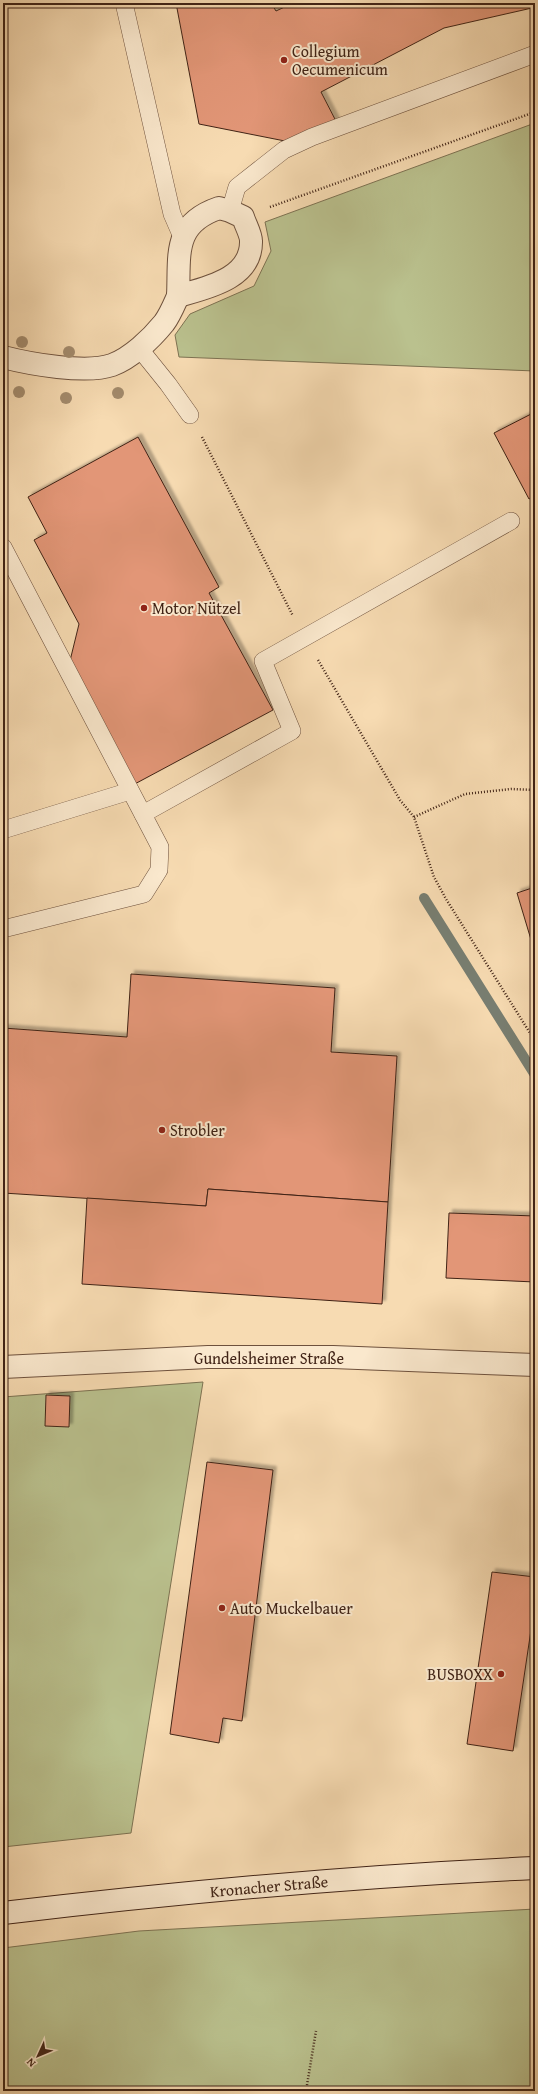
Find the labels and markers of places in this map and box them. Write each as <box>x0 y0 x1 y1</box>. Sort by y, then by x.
place label: Collegium Oecumenicum <box>292 39 388 81</box>
marker: Collegium Oecumenicum <box>279 55 289 65</box>
place label: Motor Nützel <box>152 596 241 620</box>
marker: Motor Nützel <box>139 603 149 613</box>
place label: Strobler <box>170 1118 225 1142</box>
marker: Strobler <box>157 1125 167 1135</box>
place label: Auto Muckelbauer <box>230 1596 353 1620</box>
marker: Auto Muckelbauer <box>217 1603 227 1613</box>
place label: BUSBOXX <box>427 1662 493 1686</box>
marker: BUSBOXX <box>496 1669 506 1679</box>

